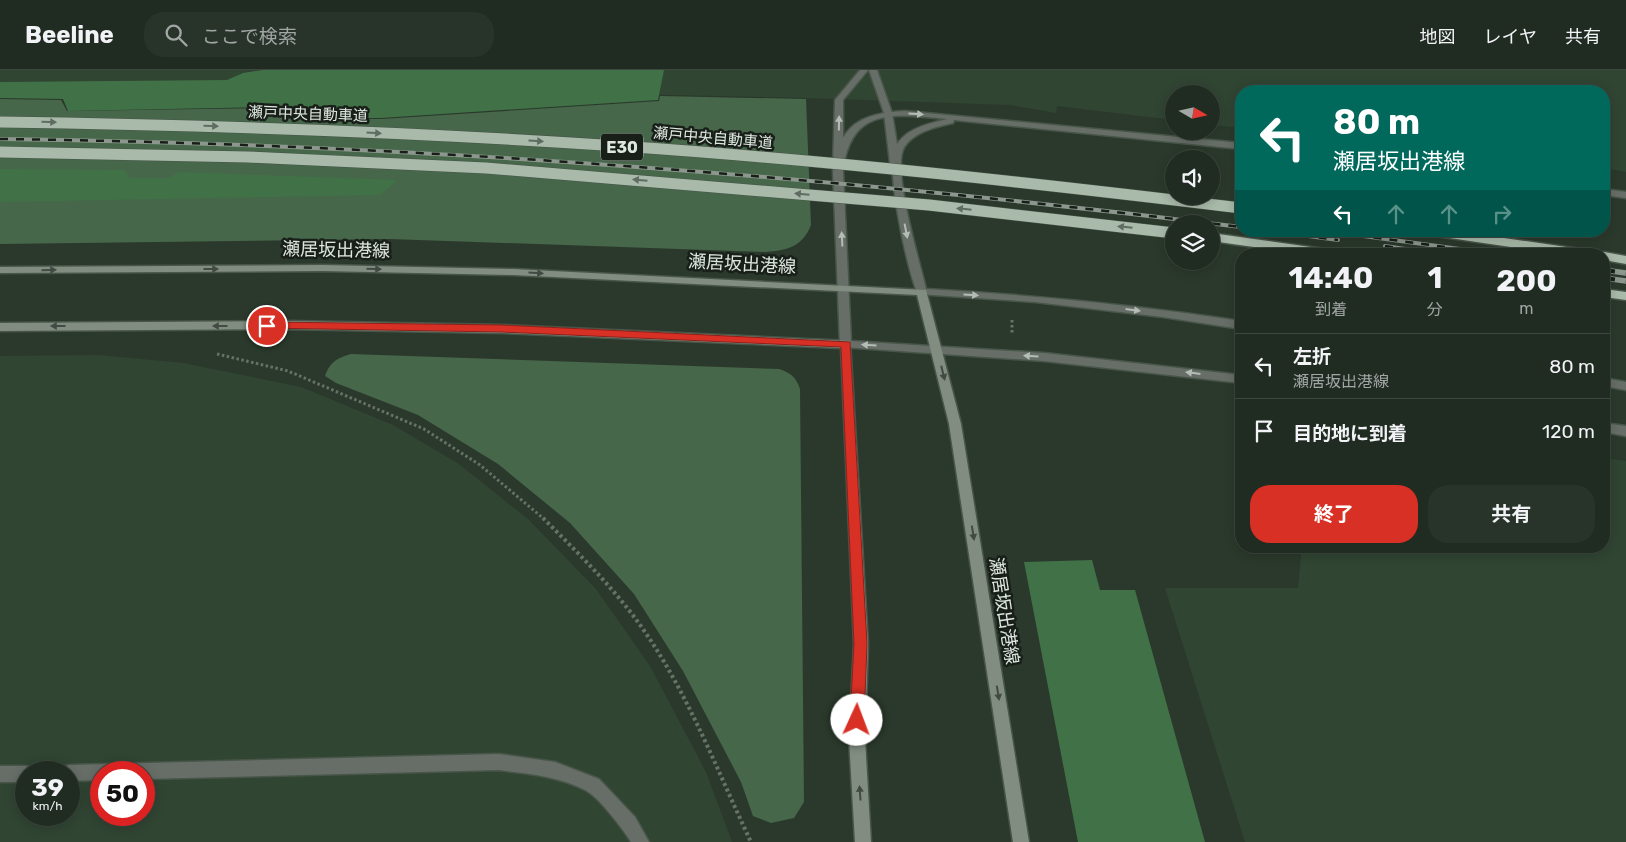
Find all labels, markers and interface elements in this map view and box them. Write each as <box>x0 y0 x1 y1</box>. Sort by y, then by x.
search box <box>144 12 494 57</box>
text: Beeline <box>25 21 114 49</box>
icon: search <box>162 21 190 49</box>
text: ここで検索 <box>202 25 297 48</box>
text: 地図 <box>1420 26 1456 48</box>
text: レイヤ <box>1484 26 1537 48</box>
text: 共有 <box>1565 26 1601 48</box>
north arrow <box>1165 85 1220 140</box>
map controls <box>1165 85 1220 270</box>
text: 80 m <box>1333 101 1420 143</box>
street label: 瀬戸中央自動車道 <box>248 103 368 125</box>
icon: left <box>1250 105 1315 170</box>
one-way arrow <box>908 110 924 118</box>
one-way arrow <box>835 114 843 130</box>
one-way arrow <box>41 119 57 127</box>
one-way arrow <box>203 123 219 131</box>
street label: 瀬戸中央自動車道 <box>652 124 774 152</box>
one-way arrow <box>366 129 382 137</box>
road number: E30 <box>601 134 643 160</box>
one-way arrow <box>528 137 544 145</box>
text: 瀬居坂出港線 <box>1333 148 1465 175</box>
button: sound <box>1165 150 1220 205</box>
one-way arrow <box>632 176 648 184</box>
one-way arrow <box>794 190 810 198</box>
icon: left <box>1329 200 1357 228</box>
icon: ahead <box>1382 200 1410 228</box>
icon: ahead <box>1435 200 1463 228</box>
icon: right <box>1488 200 1516 228</box>
one-way arrow <box>956 205 972 213</box>
button: layers <box>1165 215 1220 270</box>
one-way arrow <box>903 223 911 239</box>
one-way arrow <box>1117 223 1133 231</box>
one-way arrow <box>837 231 845 247</box>
street label: 瀬居坂出港線 <box>282 238 390 262</box>
street label: 瀬居坂出港線 <box>687 250 797 278</box>
text: 14:40 <box>1288 260 1373 296</box>
text: 1 <box>1427 260 1442 296</box>
text: 200 <box>1496 263 1557 299</box>
one-way arrow <box>203 265 219 273</box>
one-way arrow <box>41 266 57 274</box>
one-way arrow <box>366 266 382 274</box>
one-way arrow <box>528 269 544 277</box>
one-way arrow <box>963 292 979 300</box>
text: m <box>1519 299 1534 318</box>
text: 到着 <box>1315 300 1347 319</box>
text: 分 <box>1427 300 1443 319</box>
pin <box>246 305 288 347</box>
one-way arrow <box>1125 306 1141 314</box>
icon: arrive <box>253 312 281 340</box>
one-way arrow <box>50 322 66 330</box>
one-way arrow <box>212 322 228 330</box>
one-way arrow <box>861 341 877 349</box>
text: 左折 <box>1293 345 1331 368</box>
one-way arrow <box>1023 351 1039 359</box>
icon: left <box>1250 352 1278 380</box>
text: 80 m <box>1549 355 1595 378</box>
one-way arrow <box>939 366 947 381</box>
one-way arrow <box>1185 369 1201 377</box>
text: 瀬居坂出港線 <box>1293 372 1389 391</box>
icon: arrive <box>1250 417 1278 445</box>
text: 120 m <box>1542 420 1595 443</box>
text: 目的地に到着 <box>1293 422 1407 445</box>
button: 終了 <box>1250 485 1418 543</box>
button: 共有 <box>1428 485 1595 543</box>
one-way arrow <box>969 525 977 541</box>
street label: 瀬居坂出港線 <box>985 556 1023 666</box>
one-way arrow <box>994 686 1002 702</box>
position arrow <box>830 693 882 745</box>
speed limit sign: 50 <box>90 761 155 826</box>
text: 39 <box>31 773 64 802</box>
one-way arrow <box>856 785 864 801</box>
text: km/h <box>33 799 62 813</box>

